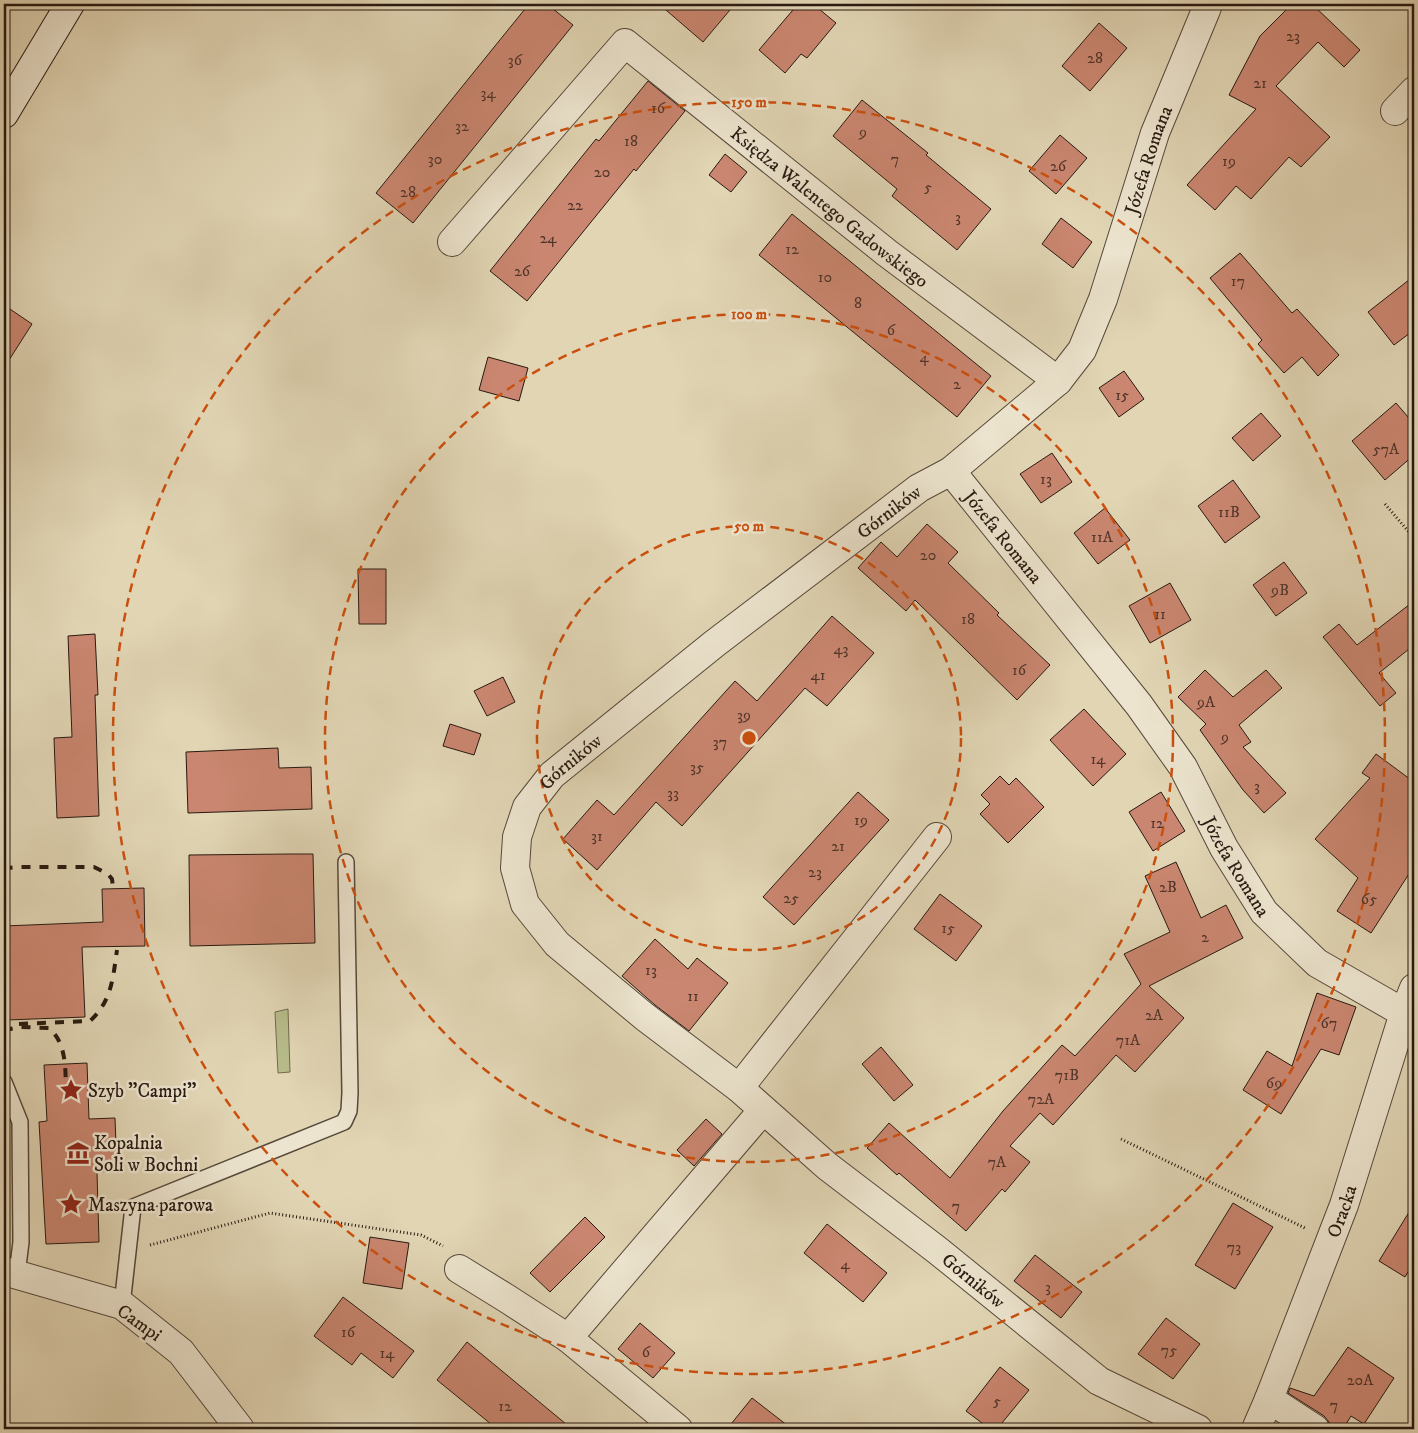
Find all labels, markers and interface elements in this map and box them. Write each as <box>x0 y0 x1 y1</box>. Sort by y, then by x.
house number: 23 <box>1286 26 1300 46</box>
house number: 28 <box>1087 48 1103 68</box>
house number: 36 <box>508 50 523 70</box>
house number: 21 <box>1253 73 1267 93</box>
house number: 34 <box>480 83 496 103</box>
text: 150 m <box>731 93 767 112</box>
house number: 16 <box>651 98 666 118</box>
street label: Józefa Romana <box>1120 103 1178 219</box>
house number: 32 <box>455 116 469 136</box>
street label: Księdza Walentego Gadowskiego <box>726 122 933 293</box>
house number: 9 <box>858 122 867 142</box>
house number: 18 <box>624 131 638 151</box>
house number: 30 <box>428 149 442 169</box>
house number: 7 <box>891 149 899 169</box>
house number: 19 <box>1222 151 1236 171</box>
house number: 26 <box>1050 156 1067 176</box>
house number: 20 <box>594 162 610 182</box>
house number: 5 <box>924 177 932 197</box>
house number: 28 <box>400 182 416 202</box>
house number: 22 <box>567 195 583 215</box>
house number: 3 <box>955 207 961 227</box>
house number: 24 <box>539 228 557 248</box>
house number: 12 <box>785 239 799 259</box>
house number: 26 <box>514 261 531 281</box>
house number: 10 <box>818 267 832 287</box>
house number: 17 <box>1231 271 1245 291</box>
house number: 8 <box>854 293 862 313</box>
text: 100 m <box>731 305 768 324</box>
house number: 6 <box>887 320 896 340</box>
house number: 4 <box>919 347 929 367</box>
house number: 2 <box>953 374 961 394</box>
house number: 15 <box>1115 385 1129 405</box>
house number: 57A <box>1373 439 1400 459</box>
house number: 13 <box>1040 469 1052 489</box>
street label: Górników <box>853 481 926 544</box>
street label: Józefa Romana <box>957 485 1047 589</box>
house number: 11B <box>1218 502 1240 522</box>
text: 50 m <box>733 517 765 536</box>
house number: 11A <box>1091 527 1114 547</box>
house number: 20 <box>920 545 936 565</box>
house number: 9B <box>1270 580 1289 600</box>
house number: 11 <box>1154 604 1166 624</box>
house number: 18 <box>961 609 975 629</box>
house number: 43 <box>833 639 849 659</box>
house number: 16 <box>1012 660 1027 680</box>
house number: 41 <box>810 665 826 685</box>
house number: 9A <box>1196 692 1216 712</box>
house number: 39 <box>737 705 751 725</box>
house number: 9 <box>1220 727 1229 747</box>
street label: Górników <box>535 729 607 795</box>
centre of rings <box>740 729 758 747</box>
house number: 37 <box>713 732 727 752</box>
house number: 14 <box>1090 749 1106 769</box>
house number: 35 <box>690 757 704 777</box>
house number: 3 <box>1254 776 1260 796</box>
house number: 33 <box>667 783 679 803</box>
house number: 19 <box>854 810 868 830</box>
street label: Józefa Romana <box>1196 811 1274 921</box>
house number: 12 <box>1150 813 1164 833</box>
house number: 31 <box>591 826 603 846</box>
house number: 21 <box>831 836 845 856</box>
house number: 23 <box>808 862 822 882</box>
house number: 2B <box>1159 877 1177 897</box>
house number: 25 <box>783 888 799 908</box>
house number: 65 <box>1361 889 1377 909</box>
house number: 15 <box>941 918 955 938</box>
house number: 2 <box>1201 927 1209 947</box>
house number: 13 <box>645 960 657 980</box>
house number: 11 <box>687 986 699 1006</box>
house number: 2A <box>1145 1005 1164 1025</box>
house number: 67 <box>1321 1013 1337 1033</box>
house number: 71A <box>1116 1030 1141 1050</box>
house number: 71B <box>1055 1065 1079 1085</box>
house number: 69 <box>1266 1073 1282 1093</box>
place icon: Szyb "Campi" <box>58 1077 84 1103</box>
place label: Szyb "Campi" <box>88 1080 196 1103</box>
house number: 72A <box>1028 1089 1055 1109</box>
place label: Kopalnia Soli w Bochni <box>94 1132 198 1177</box>
museum icon: Kopalnia Soli w Bochni <box>65 1140 91 1166</box>
house number: 7A <box>988 1152 1007 1172</box>
street label: Oracka <box>1322 1182 1363 1241</box>
place icon: Maszyna parowa <box>58 1191 84 1217</box>
place label: Maszyna parowa <box>88 1194 213 1217</box>
house number: 7 <box>952 1196 960 1216</box>
house number: 73 <box>1227 1237 1241 1257</box>
street label: Górników <box>937 1249 1009 1314</box>
house number: 4 <box>840 1254 850 1274</box>
house number: 3 <box>1045 1277 1051 1297</box>
street label: Campi <box>112 1300 166 1347</box>
house number: 16 <box>341 1322 356 1342</box>
house number: 75 <box>1161 1340 1177 1360</box>
house number: 6 <box>642 1342 651 1362</box>
house number: 14 <box>379 1343 395 1363</box>
house number: 20A <box>1347 1370 1374 1390</box>
house number: 5 <box>993 1391 1001 1411</box>
house number: 7 <box>1330 1395 1338 1415</box>
house number: 12 <box>498 1396 512 1416</box>

